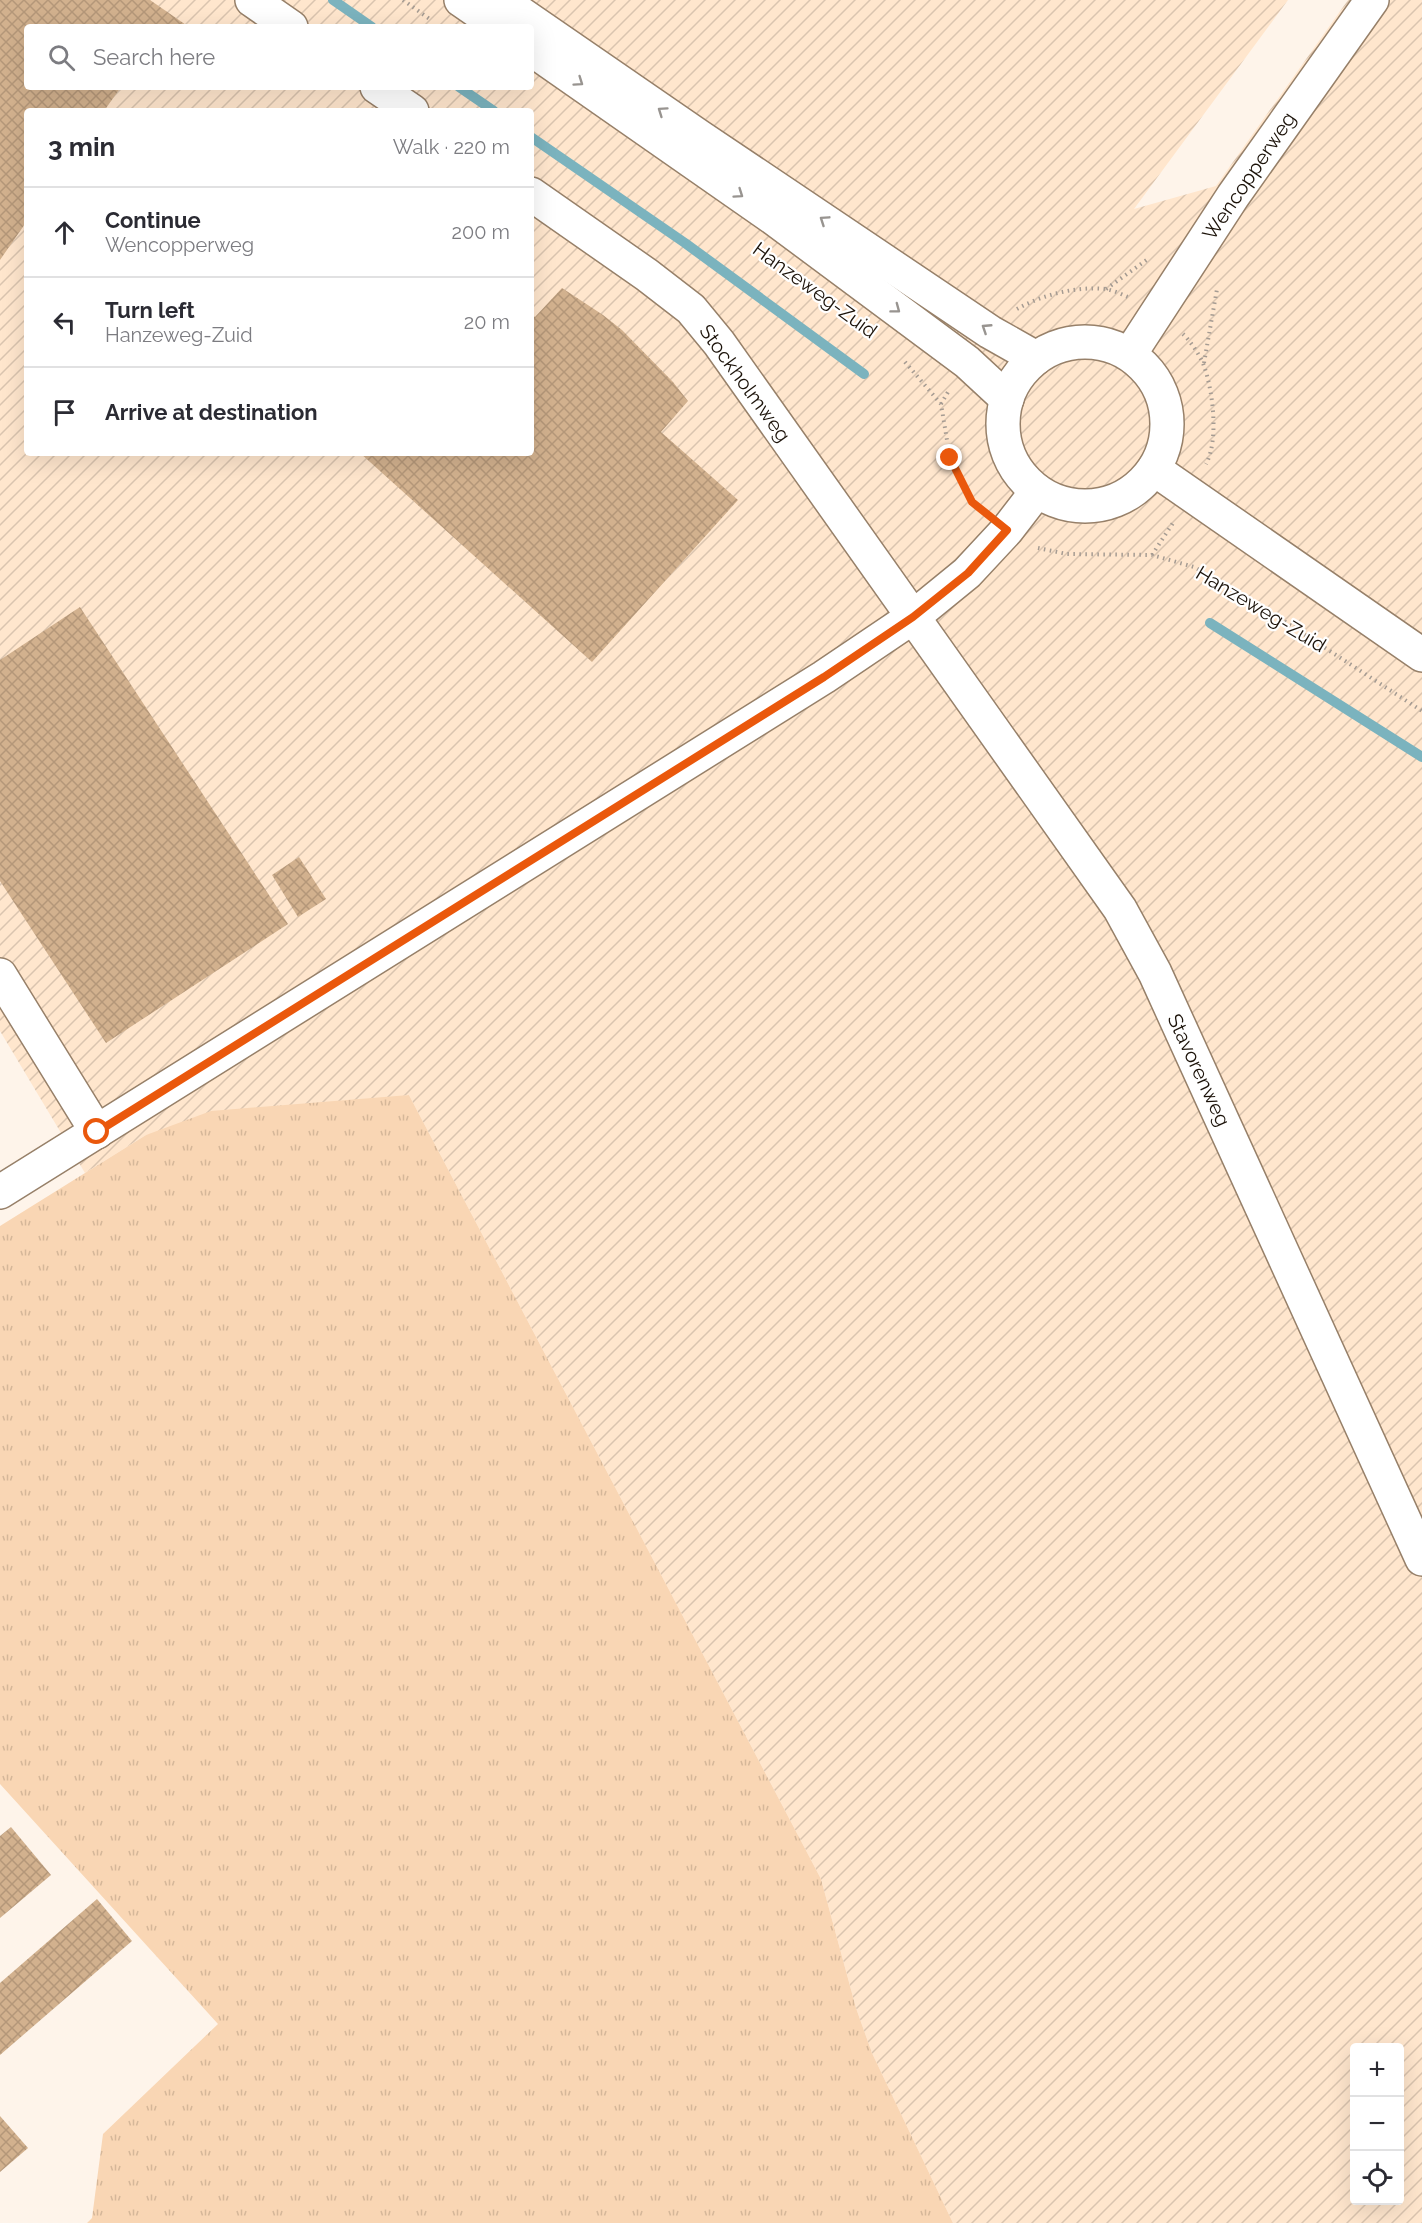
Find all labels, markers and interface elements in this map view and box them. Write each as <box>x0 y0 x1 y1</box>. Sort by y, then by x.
search box <box>24 24 534 90</box>
icon: search <box>45 41 78 74</box>
text: Search here <box>93 44 215 70</box>
one-way arrow <box>572 75 583 86</box>
one-way arrow <box>658 107 669 118</box>
street label: Wencopperweg <box>1197 107 1301 245</box>
text: 3 min <box>48 132 115 162</box>
text: Walk · 220 m <box>393 135 510 159</box>
one-way arrow <box>732 187 743 198</box>
text: Continue <box>105 207 201 233</box>
icon: ahead <box>48 216 81 249</box>
one-way arrow <box>819 216 830 227</box>
text: 200 m <box>452 220 510 244</box>
text: Wencopperweg <box>105 233 254 257</box>
street label: Hanzeweg-Zuid <box>748 237 882 343</box>
text: Turn left <box>105 297 195 323</box>
one-way arrow <box>890 302 901 313</box>
icon: left <box>48 306 81 339</box>
text: 20 m <box>464 310 510 334</box>
street label: Stockholmweg <box>694 320 796 446</box>
text: Hanzeweg-Zuid <box>105 323 253 347</box>
one-way arrow <box>982 324 992 336</box>
icon: arrive <box>48 396 81 429</box>
text: Arrive at destination <box>105 399 318 425</box>
route end <box>936 444 962 470</box>
street label: Hanzeweg-Zuid <box>1192 561 1330 657</box>
street label: Stavorenweg <box>1162 1010 1236 1130</box>
route start <box>83 1118 109 1144</box>
map controls <box>1350 2043 1404 2205</box>
button: + <box>1350 2043 1404 2097</box>
button: − <box>1350 2097 1404 2151</box>
button: locate <box>1350 2151 1404 2205</box>

